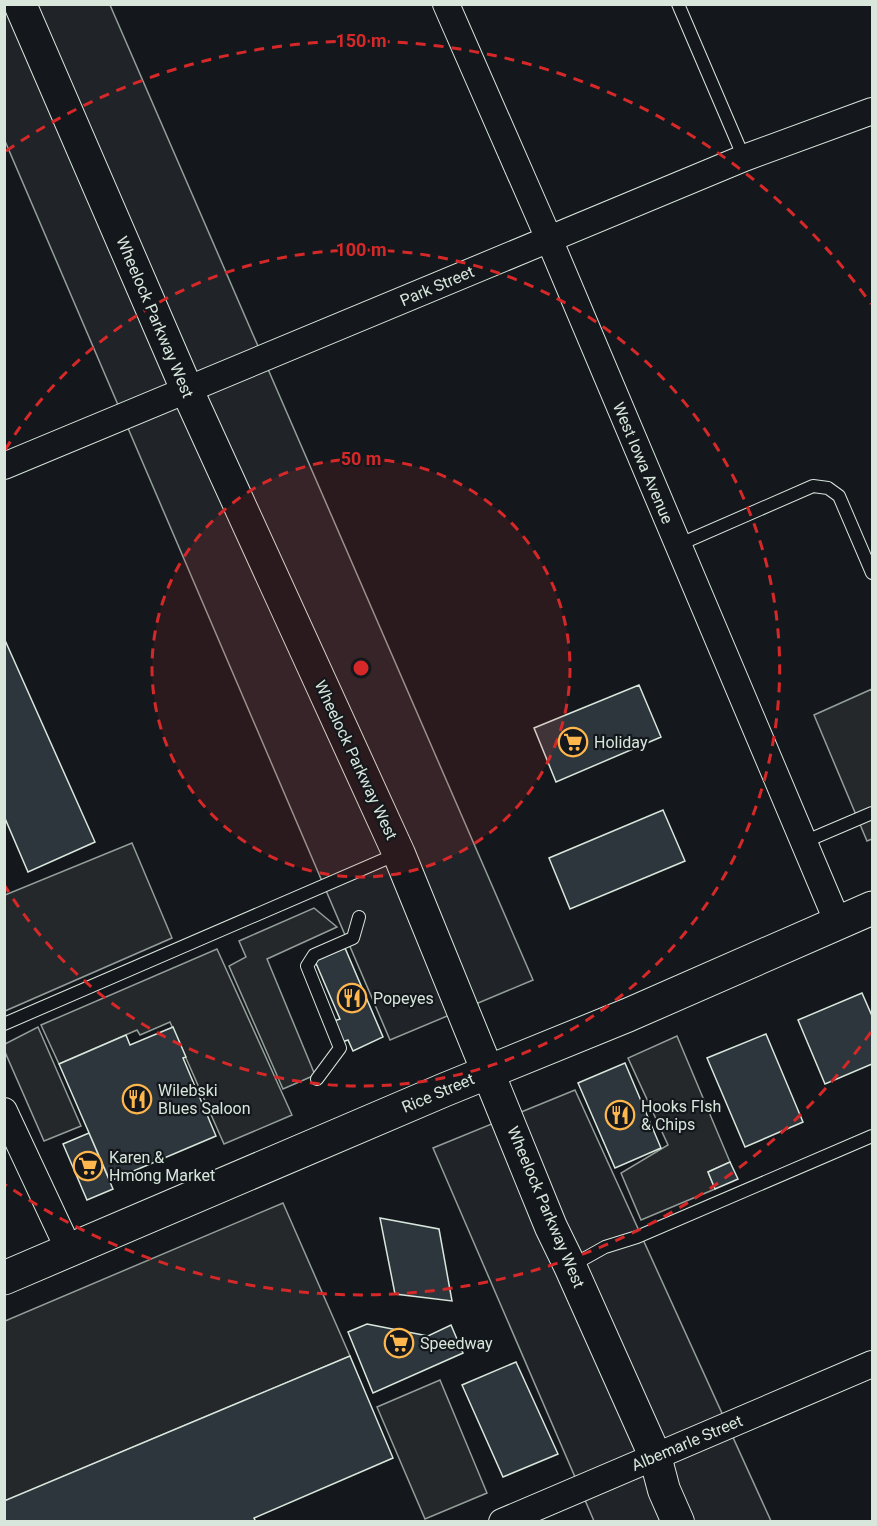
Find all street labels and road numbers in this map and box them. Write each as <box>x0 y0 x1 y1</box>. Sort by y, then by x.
street label: Wheelock Parkway West <box>112 233 198 401</box>
street label: Park Street <box>397 262 477 310</box>
street label: West Iowa Avenue <box>609 399 677 527</box>
street label: Wheelock Parkway West <box>311 677 401 843</box>
street label: Rice Street <box>399 1069 477 1117</box>
street label: Wheelock Parkway West <box>503 1123 589 1291</box>
street label: Albemarle Street <box>629 1411 745 1475</box>

